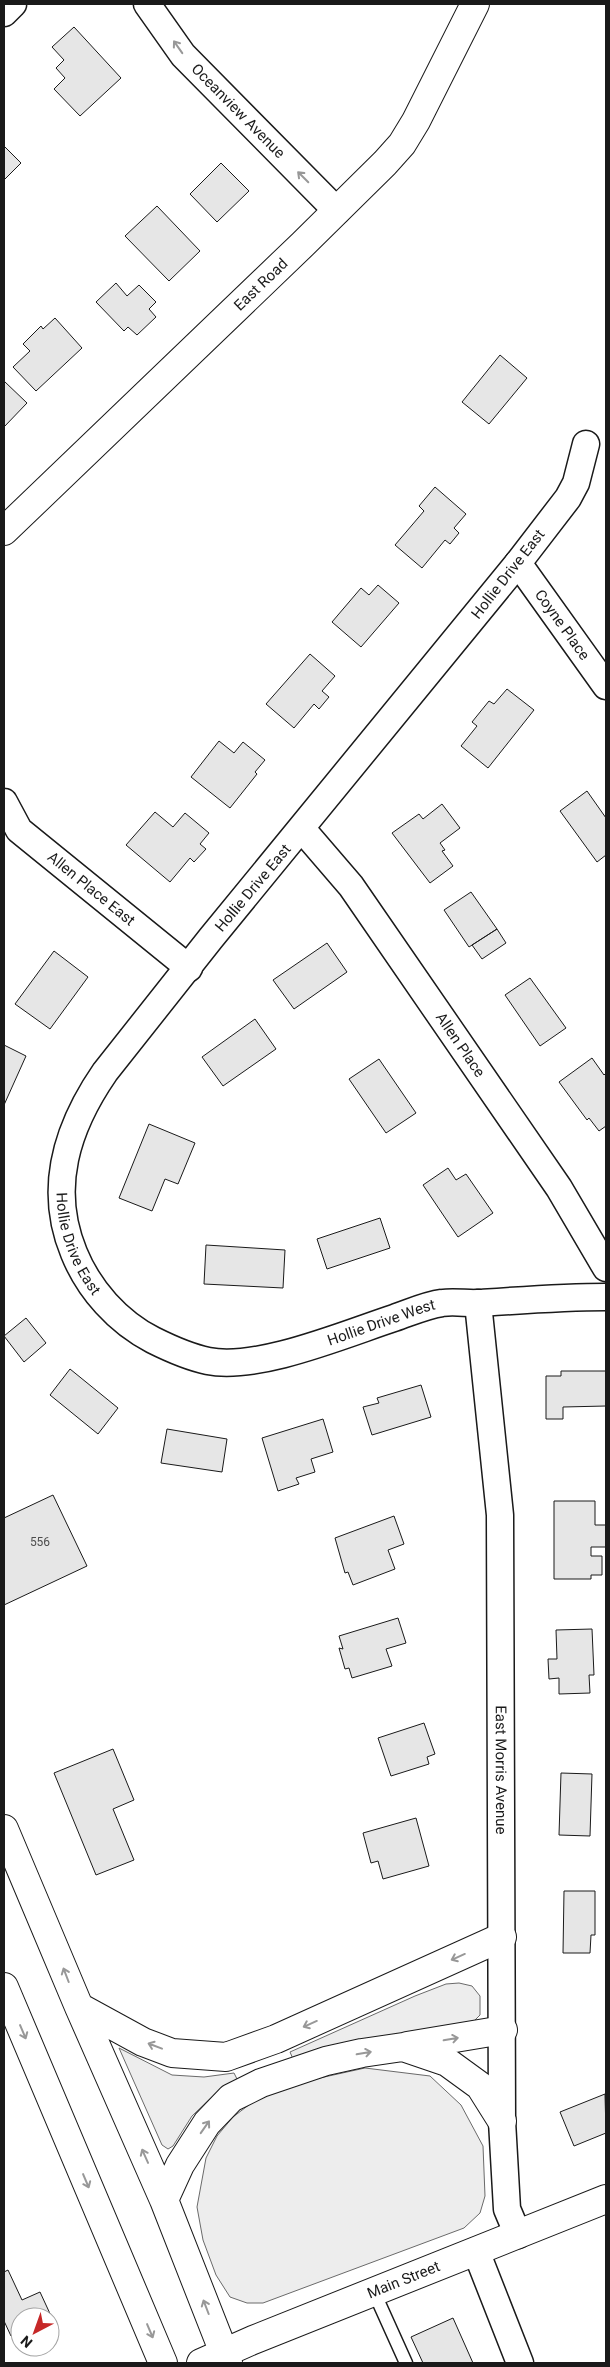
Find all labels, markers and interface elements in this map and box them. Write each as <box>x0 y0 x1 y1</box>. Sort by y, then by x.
one-way arrow <box>173 41 183 55</box>
street label: Oceanview Avenue <box>188 60 289 162</box>
one-way arrow <box>297 170 309 183</box>
street label: East Road <box>230 255 291 314</box>
street label: Hollie Drive East <box>467 526 549 622</box>
street label: Coyne Place <box>531 586 594 664</box>
street label: Hollie Drive East <box>211 841 295 935</box>
street label: Allen Place East <box>44 848 139 930</box>
street label: Allen Place <box>432 1009 489 1081</box>
street label: Hollie Drive East <box>52 1192 104 1299</box>
street label: Hollie Drive West <box>325 1295 437 1349</box>
house number: 556 <box>30 1535 50 1549</box>
street label: East Morris Avenue <box>492 1705 510 1835</box>
one-way arrow <box>451 1953 466 1962</box>
one-way arrow <box>61 1968 70 1983</box>
one-way arrow <box>303 2020 318 2029</box>
one-way arrow <box>18 2024 28 2039</box>
one-way arrow <box>442 2033 458 2043</box>
one-way arrow <box>148 2041 163 2050</box>
one-way arrow <box>356 2047 372 2057</box>
one-way arrow <box>200 2120 210 2134</box>
one-way arrow <box>140 2149 149 2164</box>
one-way arrow <box>83 2174 92 2189</box>
street label: Main Street <box>365 2257 443 2302</box>
one-way arrow <box>201 2300 210 2315</box>
north arrow <box>10 2307 60 2357</box>
one-way arrow <box>145 2323 155 2338</box>
text: N <box>17 2333 35 2351</box>

